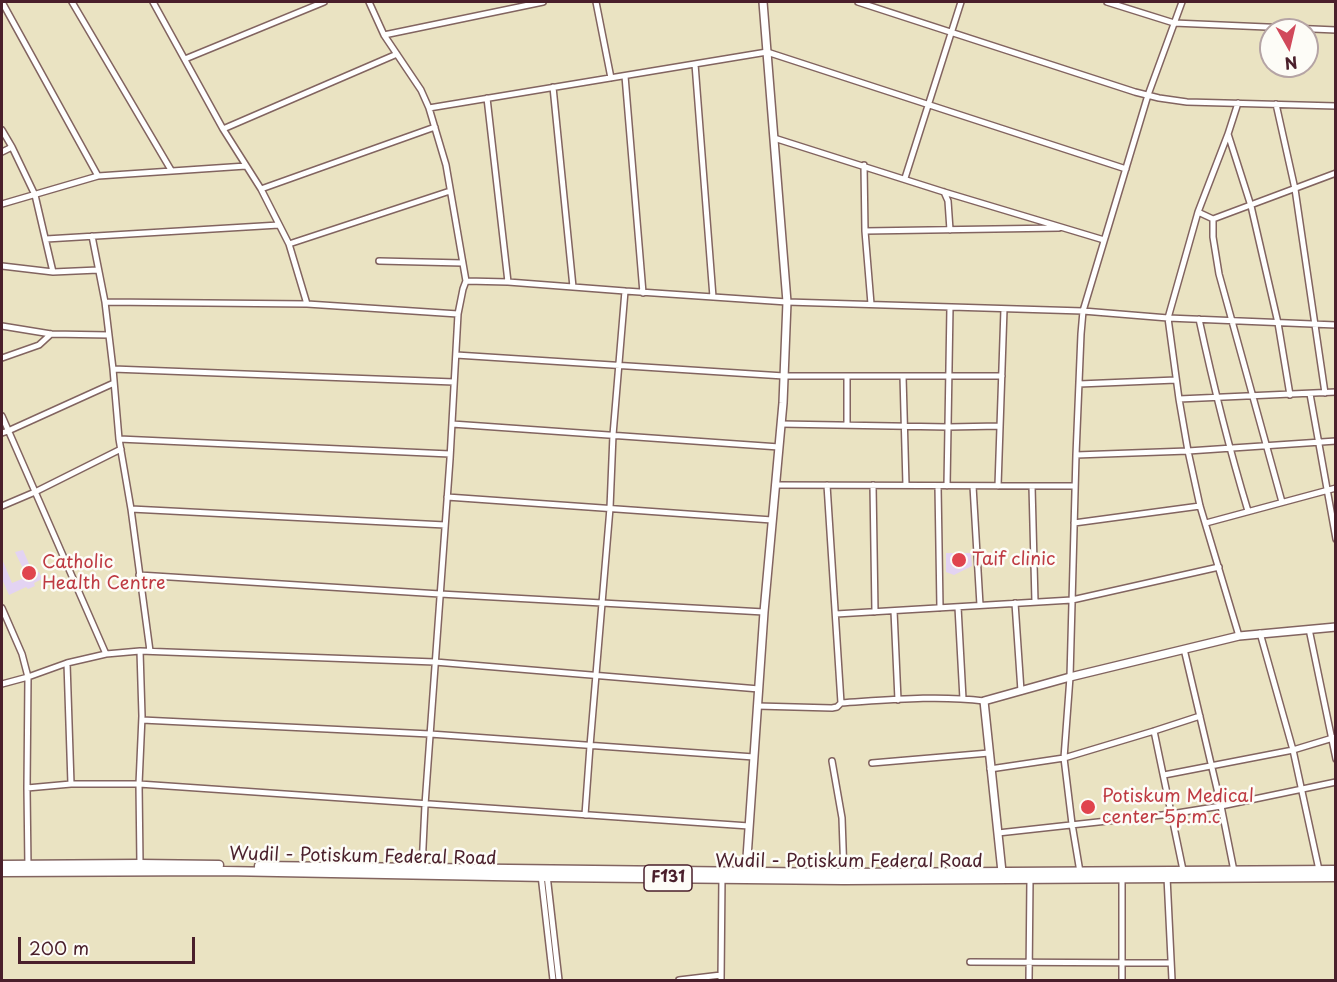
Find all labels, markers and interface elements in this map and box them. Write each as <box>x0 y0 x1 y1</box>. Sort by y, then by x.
north arrow <box>1259 18 1319 78</box>
text: N <box>1283 51 1299 77</box>
place label: Taif clinic <box>972 549 1055 571</box>
marker: Taif clinic <box>950 551 968 569</box>
place label: Catholic Health Centre <box>42 552 166 594</box>
marker: Catholic Health Centre <box>20 564 38 582</box>
place label: Potiskum Medical center 5p.m.c <box>1102 786 1254 828</box>
marker: Potiskum Medical center 5p.m.c <box>1079 798 1097 816</box>
street label: Wudil - Potiskum Federal Road <box>229 844 497 870</box>
street label: Wudil - Potiskum Federal Road <box>715 851 983 873</box>
road number: F131 <box>644 865 692 891</box>
scale bar <box>21 925 198 963</box>
text: 200 m <box>29 934 89 961</box>

